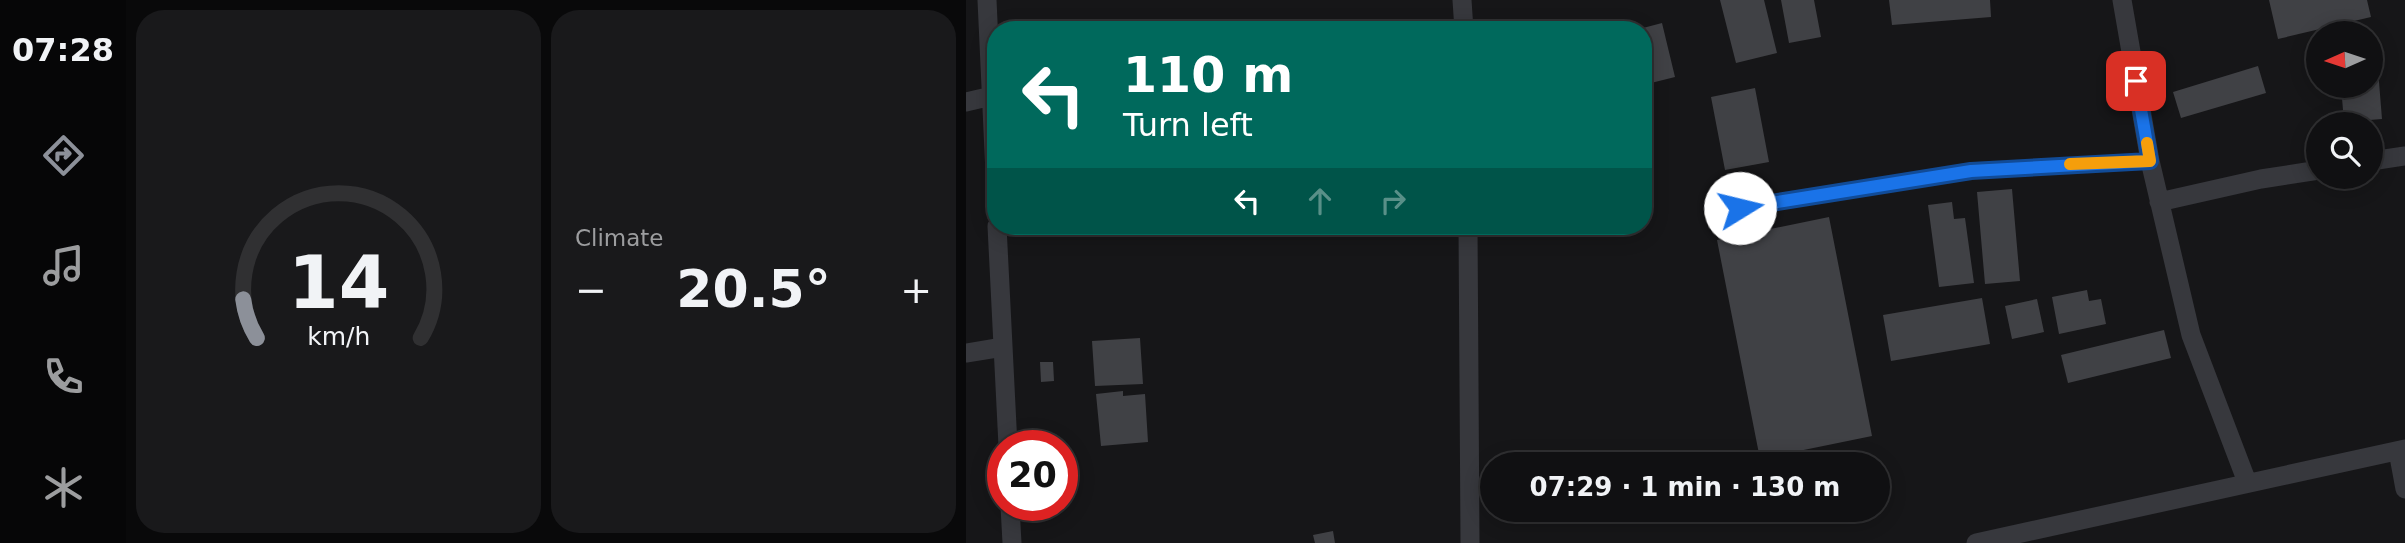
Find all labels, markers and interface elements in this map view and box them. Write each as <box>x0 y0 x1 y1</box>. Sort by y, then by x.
north arrow <box>2306 21 2384 98</box>
map controls <box>2306 21 2383 189</box>
text: 07:28 <box>12 31 114 69</box>
text: 110 m <box>1123 47 1293 104</box>
icon: left <box>1008 49 1099 140</box>
pin <box>2106 51 2166 111</box>
icon: arrive <box>2117 62 2155 100</box>
text: Turn left <box>1123 106 1253 144</box>
button: search <box>2306 112 2383 189</box>
icon: directions <box>39 131 88 180</box>
position arrow <box>1703 171 1777 245</box>
icon: left <box>1228 182 1266 220</box>
icon: ahead <box>1301 182 1339 220</box>
icon: right <box>1374 182 1412 220</box>
text: Climate <box>575 225 664 251</box>
text: 14 <box>288 240 389 325</box>
icon: music <box>39 241 88 290</box>
text: 20.5° <box>676 259 831 319</box>
text: − <box>575 268 607 312</box>
text: + <box>900 268 932 312</box>
text: km/h <box>307 321 370 350</box>
icon: phone <box>39 352 88 401</box>
speed limit sign: 20 <box>987 430 1078 521</box>
icon: climate <box>39 463 88 512</box>
text: 07:29 · 1 min · 130 m <box>1530 472 1840 502</box>

